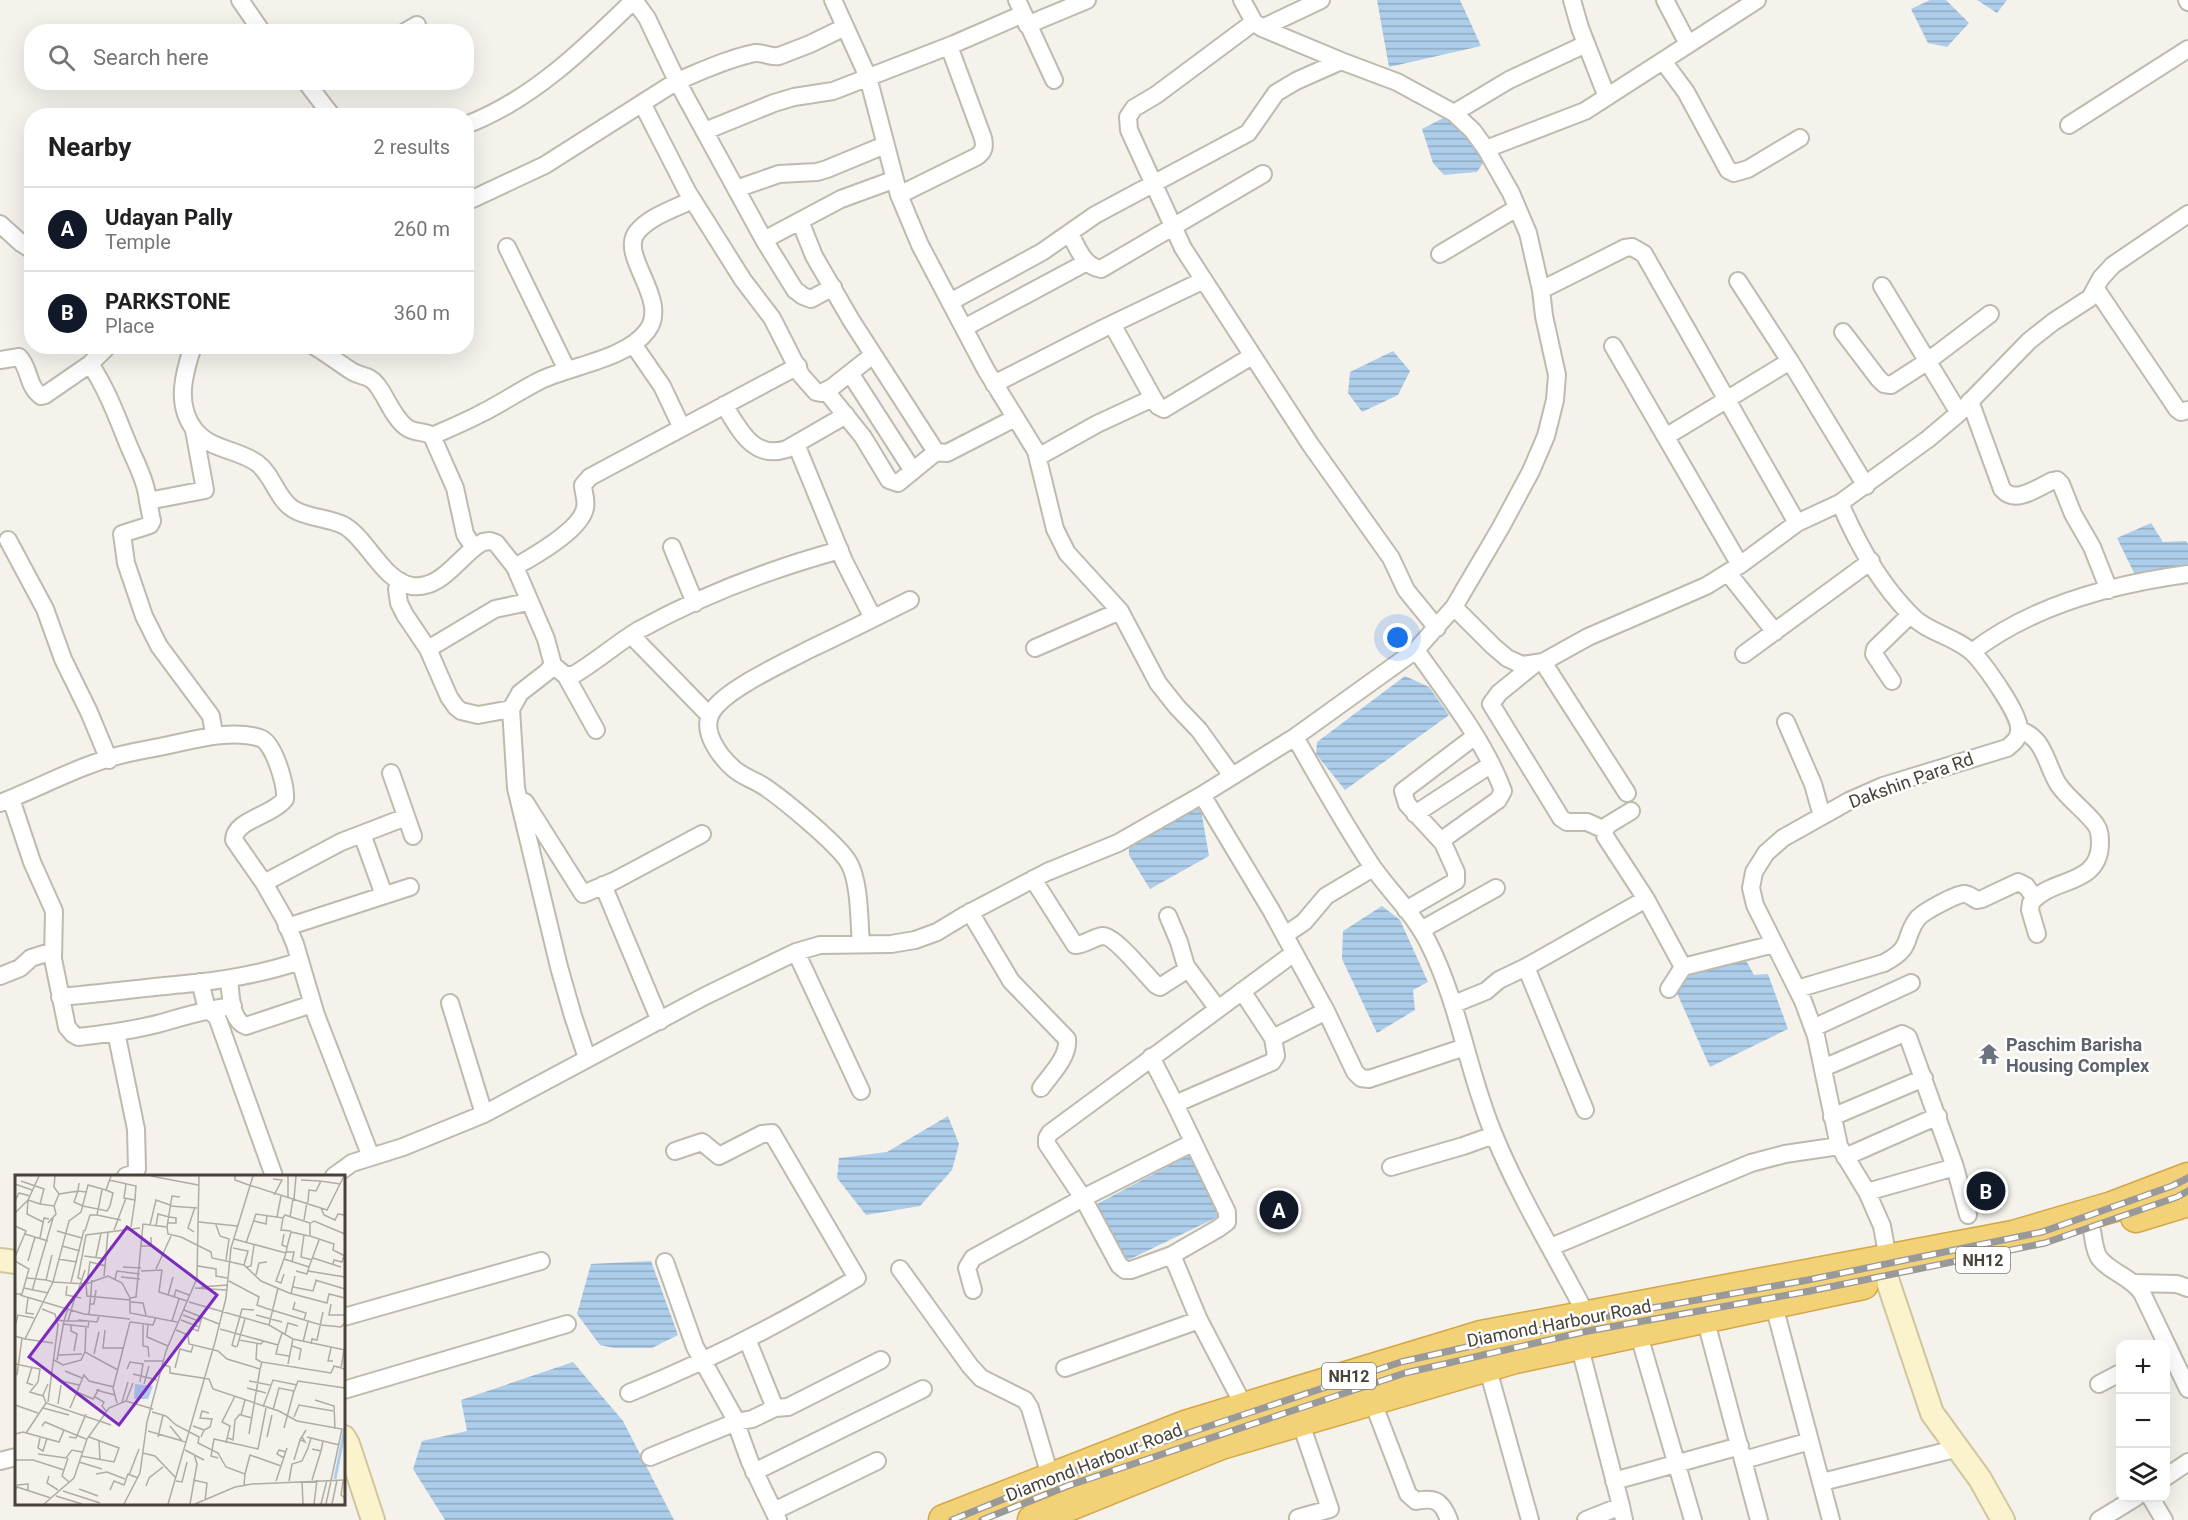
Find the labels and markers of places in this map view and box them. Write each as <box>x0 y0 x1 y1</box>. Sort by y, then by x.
place label: Paschim Barisha Housing Complex <box>2006 1034 2150 1076</box>
temple icon: Paschim Barisha Housing Complex <box>1977 1042 2001 1066</box>
pin: B <box>1966 1168 2006 1214</box>
pin: A <box>1260 1188 1298 1232</box>

